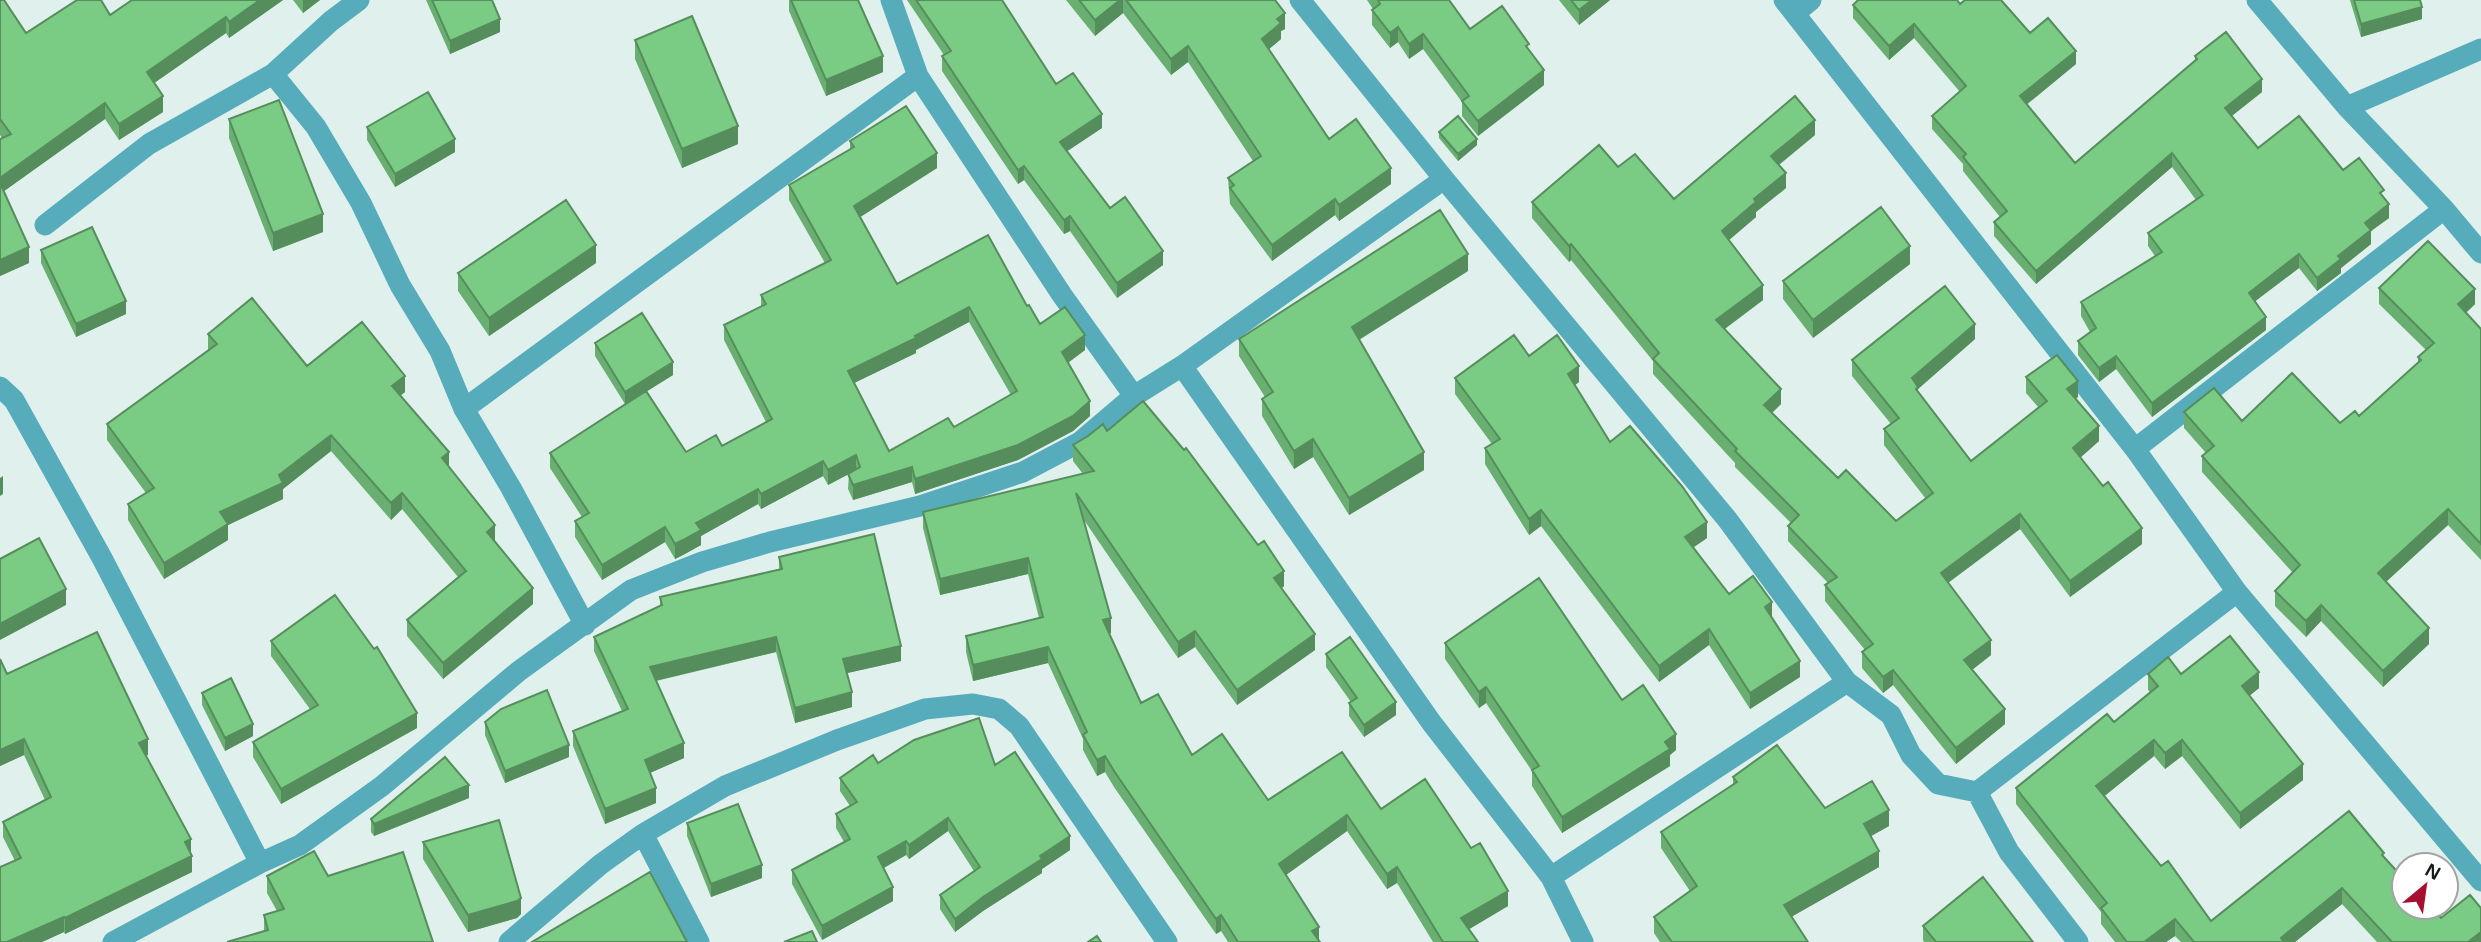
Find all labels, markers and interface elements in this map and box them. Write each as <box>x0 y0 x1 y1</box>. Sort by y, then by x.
north arrow <box>2390 851 2460 921</box>
text: N <box>2422 859 2444 884</box>

